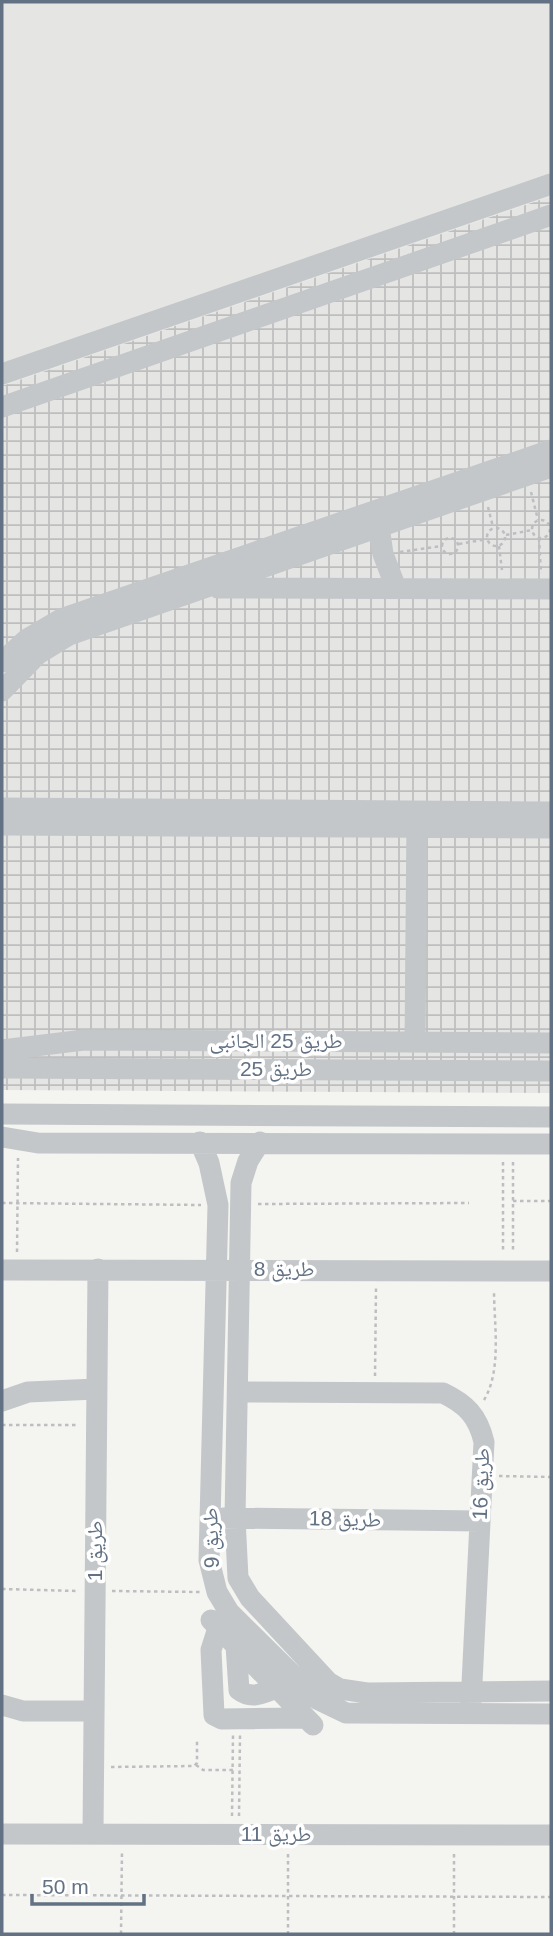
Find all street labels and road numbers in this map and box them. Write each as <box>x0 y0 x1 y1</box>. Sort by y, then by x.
street label: طريق 25 الجانبى <box>209 1029 343 1054</box>
street label: طريق 25 <box>240 1057 312 1082</box>
street label: طريق 8 <box>254 1257 314 1282</box>
street label: طريق 16 <box>468 1447 495 1521</box>
street label: طريق 18 <box>309 1506 381 1533</box>
street label: طريق 9 <box>198 1507 225 1569</box>
street label: طريق 1 <box>83 1521 108 1581</box>
street label: طريق 11 <box>241 1822 311 1847</box>

